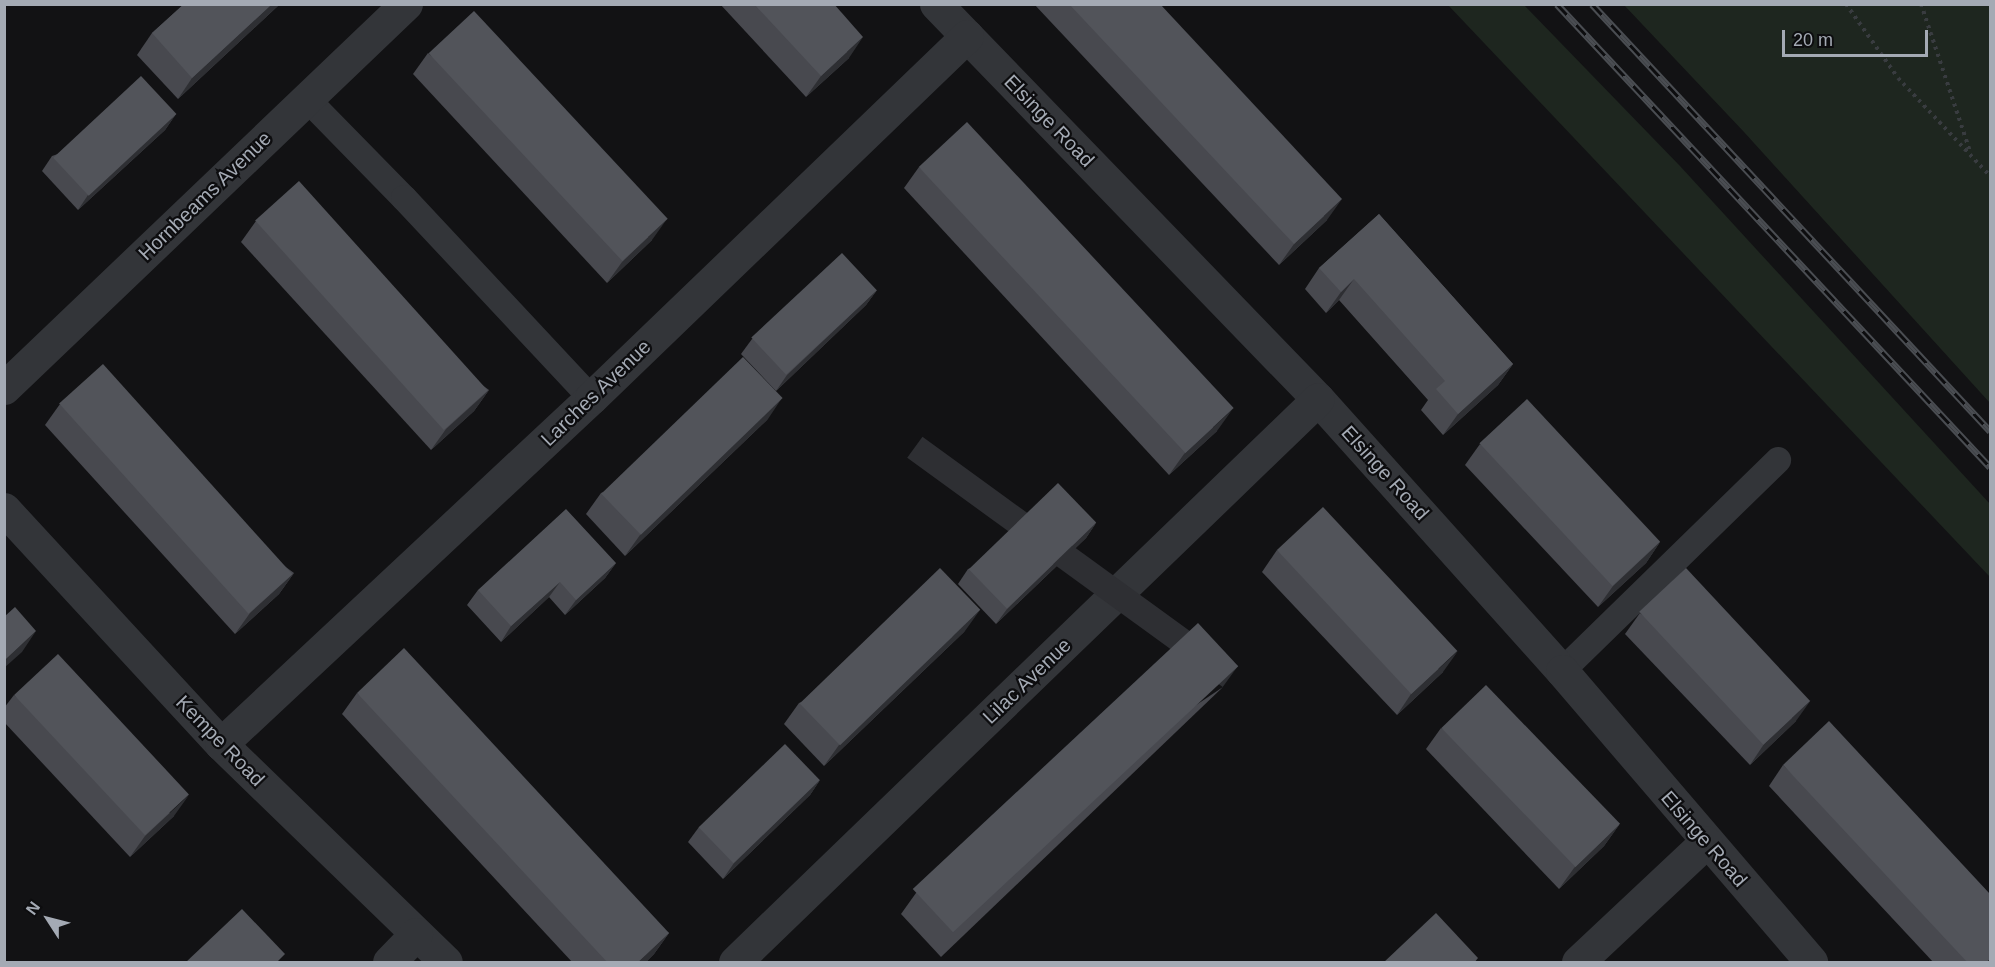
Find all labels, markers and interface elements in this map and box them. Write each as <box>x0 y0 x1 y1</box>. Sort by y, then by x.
scale bar <box>1785 18 1930 56</box>
text: 20 m <box>1793 30 1833 50</box>
street label: Elsinge Road <box>999 70 1099 172</box>
street label: Hornbeams Avenue <box>133 126 277 266</box>
street label: Larches Avenue <box>536 334 656 452</box>
street label: Elsinge Road <box>1336 421 1434 525</box>
street label: Lilac Avenue <box>978 633 1076 729</box>
street label: Kempe Road <box>171 691 269 791</box>
street label: Elsinge Road <box>1656 786 1752 892</box>
north arrow <box>18 889 78 949</box>
text: N <box>23 898 43 918</box>

